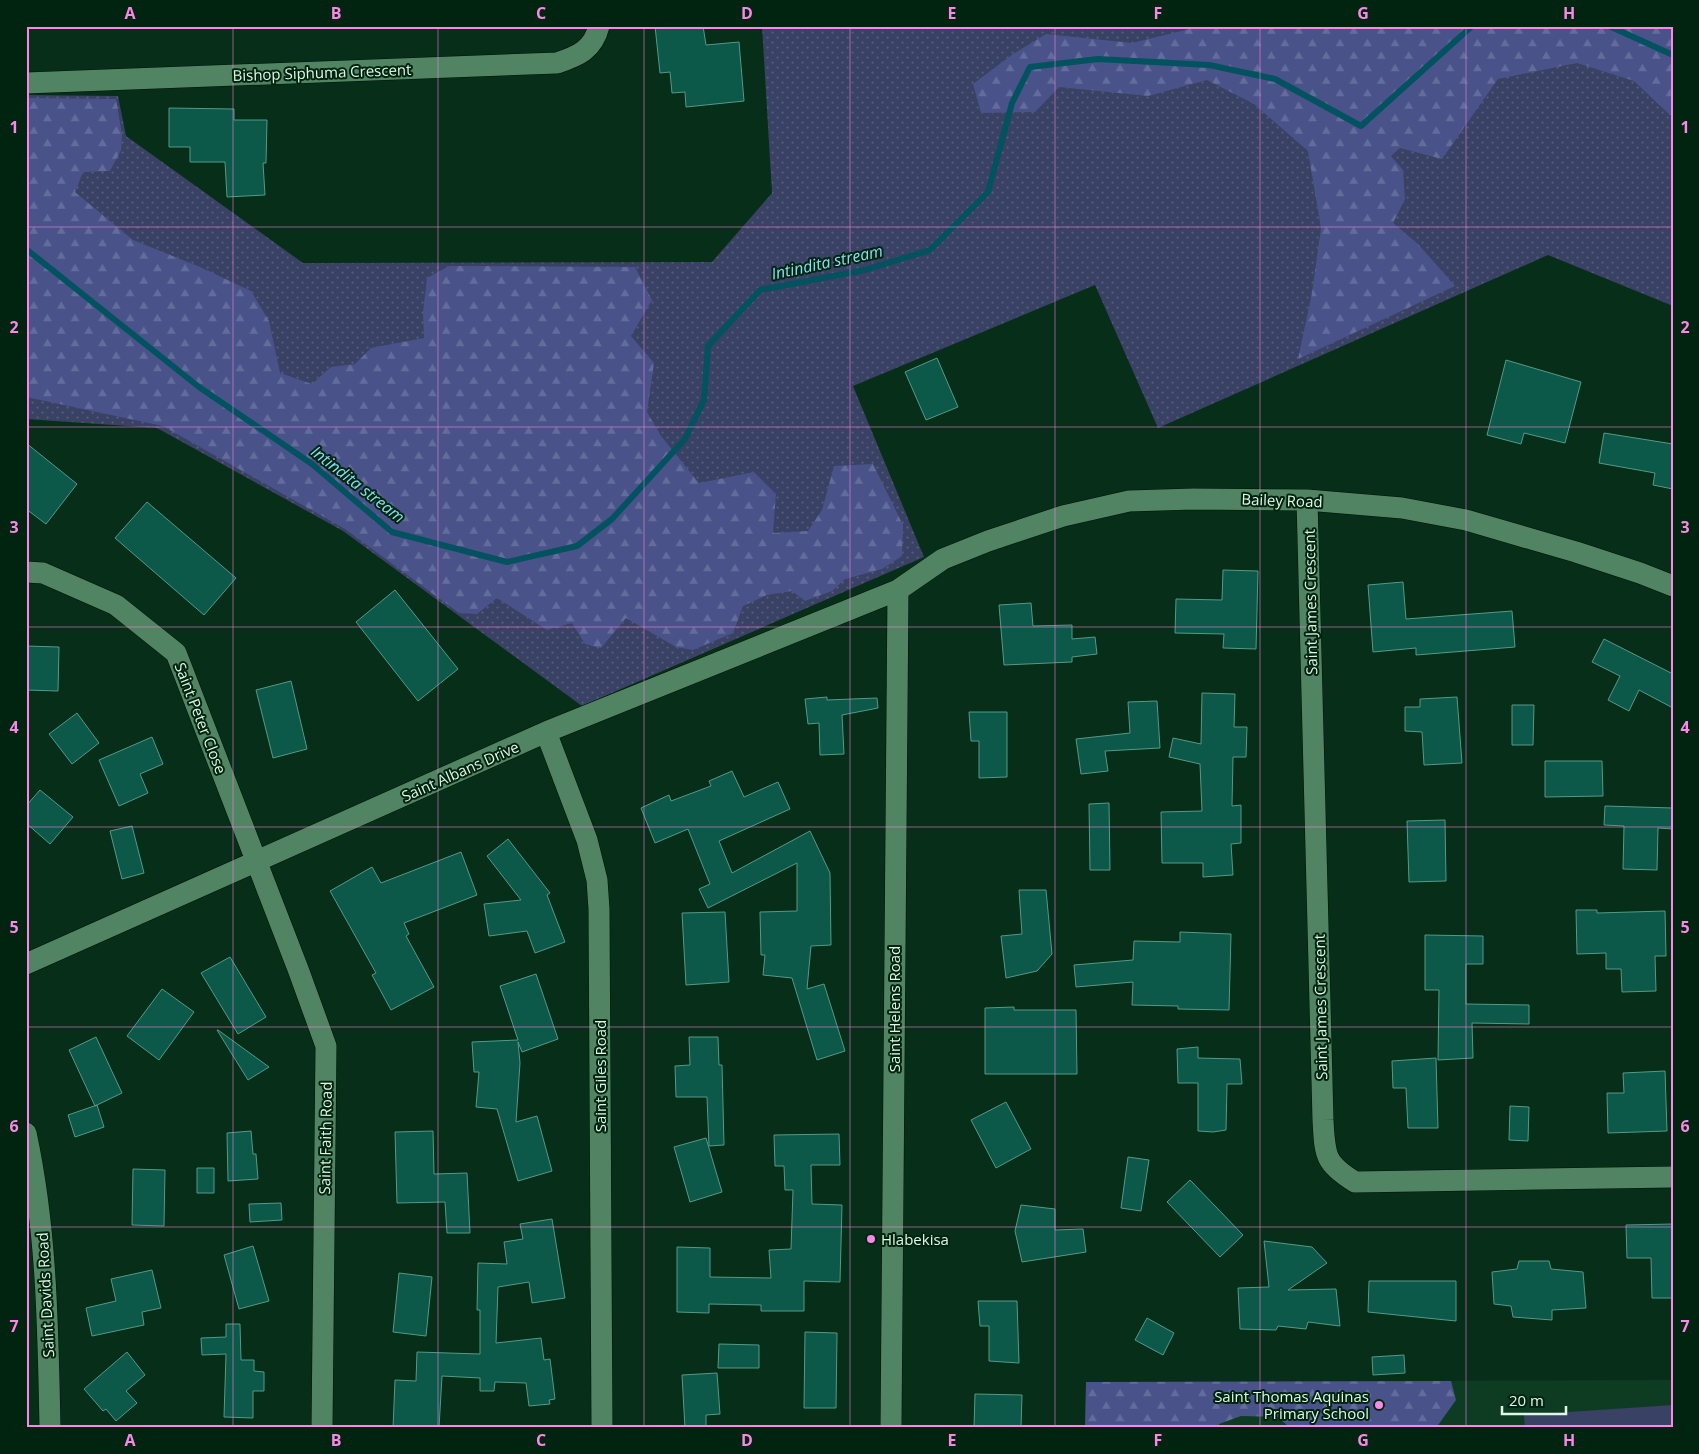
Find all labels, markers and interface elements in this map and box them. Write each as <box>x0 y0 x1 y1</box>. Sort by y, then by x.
text: A <box>124 2 136 24</box>
text: B <box>331 2 341 24</box>
text: C <box>536 2 546 24</box>
text: D <box>741 2 753 24</box>
text: E <box>948 2 957 24</box>
text: F <box>1154 2 1162 24</box>
text: G <box>1357 2 1369 24</box>
text: H <box>1563 2 1575 24</box>
street label: Bishop Siphuma Crescent <box>232 59 412 85</box>
text: 1 <box>9 116 19 138</box>
text: 1 <box>1680 116 1690 138</box>
water label: Intindita stream <box>769 239 885 285</box>
text: 2 <box>9 316 19 338</box>
text: 2 <box>1680 316 1690 338</box>
water label: Intindita stream <box>307 440 409 528</box>
street label: Bailey Road <box>1241 489 1323 511</box>
text: 3 <box>9 516 19 538</box>
text: 3 <box>1680 516 1690 538</box>
street label: Saint James Crescent <box>1299 529 1321 675</box>
street label: Saint Peter Close <box>171 659 231 777</box>
text: 4 <box>9 716 19 738</box>
text: 4 <box>1680 716 1690 738</box>
street label: Saint Albans Drive <box>398 736 522 806</box>
text: 5 <box>9 916 19 938</box>
text: 5 <box>1680 916 1690 938</box>
street label: Saint James Crescent <box>1309 934 1331 1080</box>
street label: Saint Helens Road <box>884 946 904 1072</box>
street label: Saint Giles Road <box>590 1020 610 1132</box>
street label: Saint Faith Road <box>314 1081 336 1195</box>
text: 6 <box>9 1115 19 1137</box>
text: 6 <box>1680 1115 1690 1137</box>
place label: Hlabekisa <box>881 1229 949 1249</box>
street label: Saint Davids Road <box>32 1232 58 1358</box>
marker: Hlabekisa <box>865 1233 877 1245</box>
text: 7 <box>9 1315 19 1337</box>
text: 7 <box>1680 1315 1690 1337</box>
scale bar <box>1502 1384 1565 1416</box>
place label: Saint Thomas Aquinas Primary School <box>1214 1386 1369 1423</box>
text: 20 m <box>1509 1390 1544 1410</box>
marker: Saint Thomas Aquinas Primary School <box>1373 1399 1385 1411</box>
text: A <box>124 1429 136 1451</box>
text: B <box>331 1429 341 1451</box>
text: C <box>536 1429 546 1451</box>
text: D <box>741 1429 753 1451</box>
text: E <box>948 1429 957 1451</box>
text: F <box>1154 1429 1162 1451</box>
text: G <box>1357 1429 1369 1451</box>
text: H <box>1563 1429 1575 1451</box>

